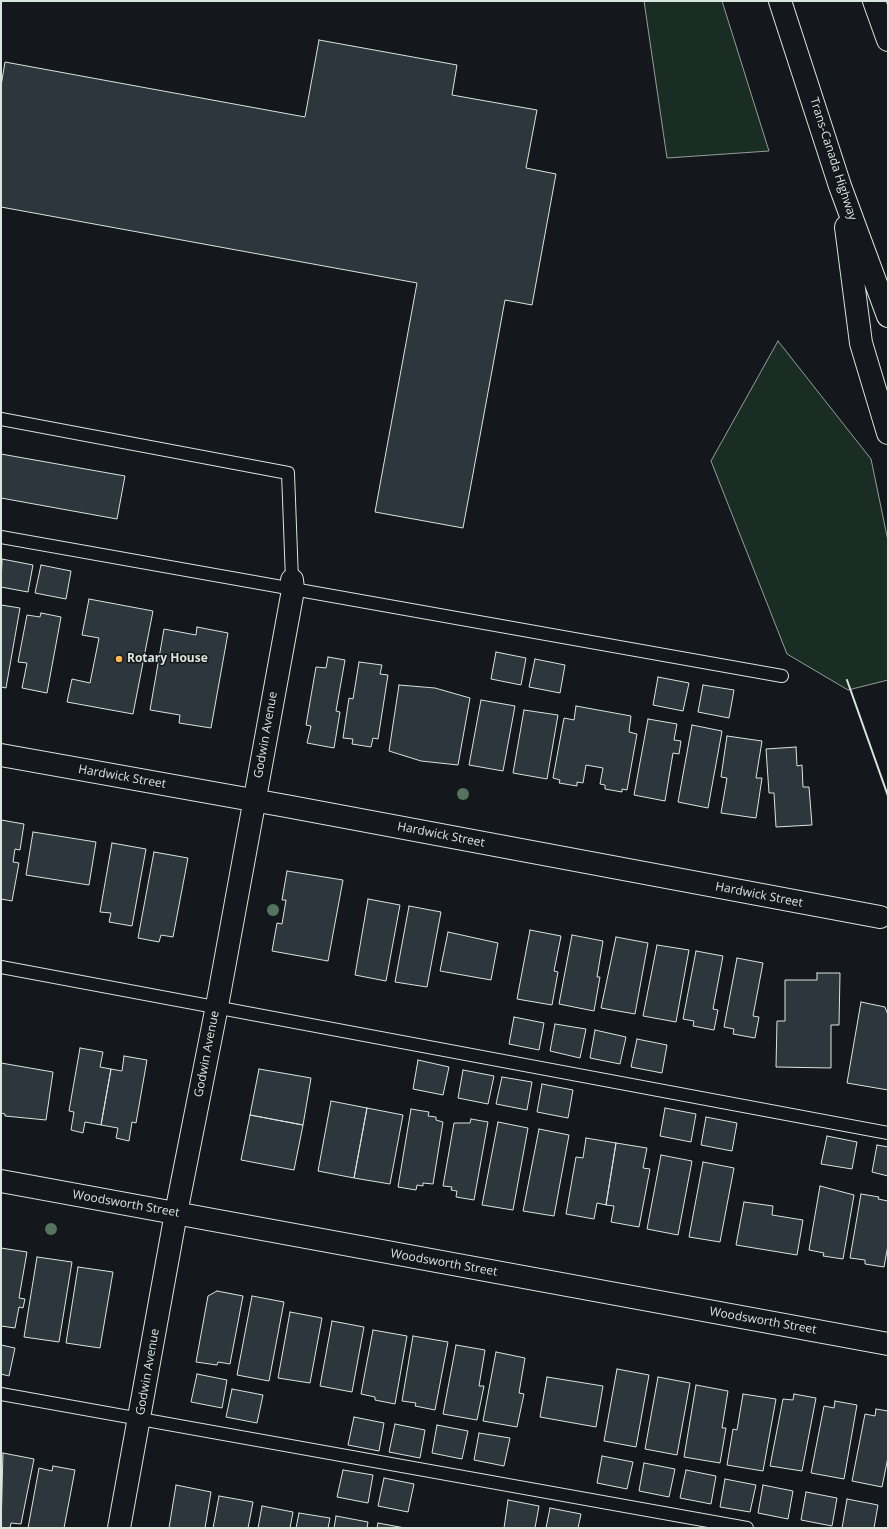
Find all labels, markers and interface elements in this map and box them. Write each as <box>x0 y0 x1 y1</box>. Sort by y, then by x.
street label: Trans-Canada Highway <box>806 96 860 222</box>
place label: Rotary House <box>127 652 208 666</box>
marker: Rotary House <box>114 654 124 664</box>
street label: Godwin Avenue <box>251 690 281 780</box>
street label: Hardwick Street <box>77 762 167 792</box>
street label: Hardwick Street <box>396 819 486 851</box>
street label: Hardwick Street <box>714 879 804 911</box>
street label: Godwin Avenue <box>192 1009 222 1099</box>
street label: Woodsworth Street <box>71 1188 181 1220</box>
street label: Woodsworth Street <box>389 1247 499 1279</box>
street label: Woodsworth Street <box>708 1305 818 1337</box>
street label: Godwin Avenue <box>133 1327 163 1417</box>

